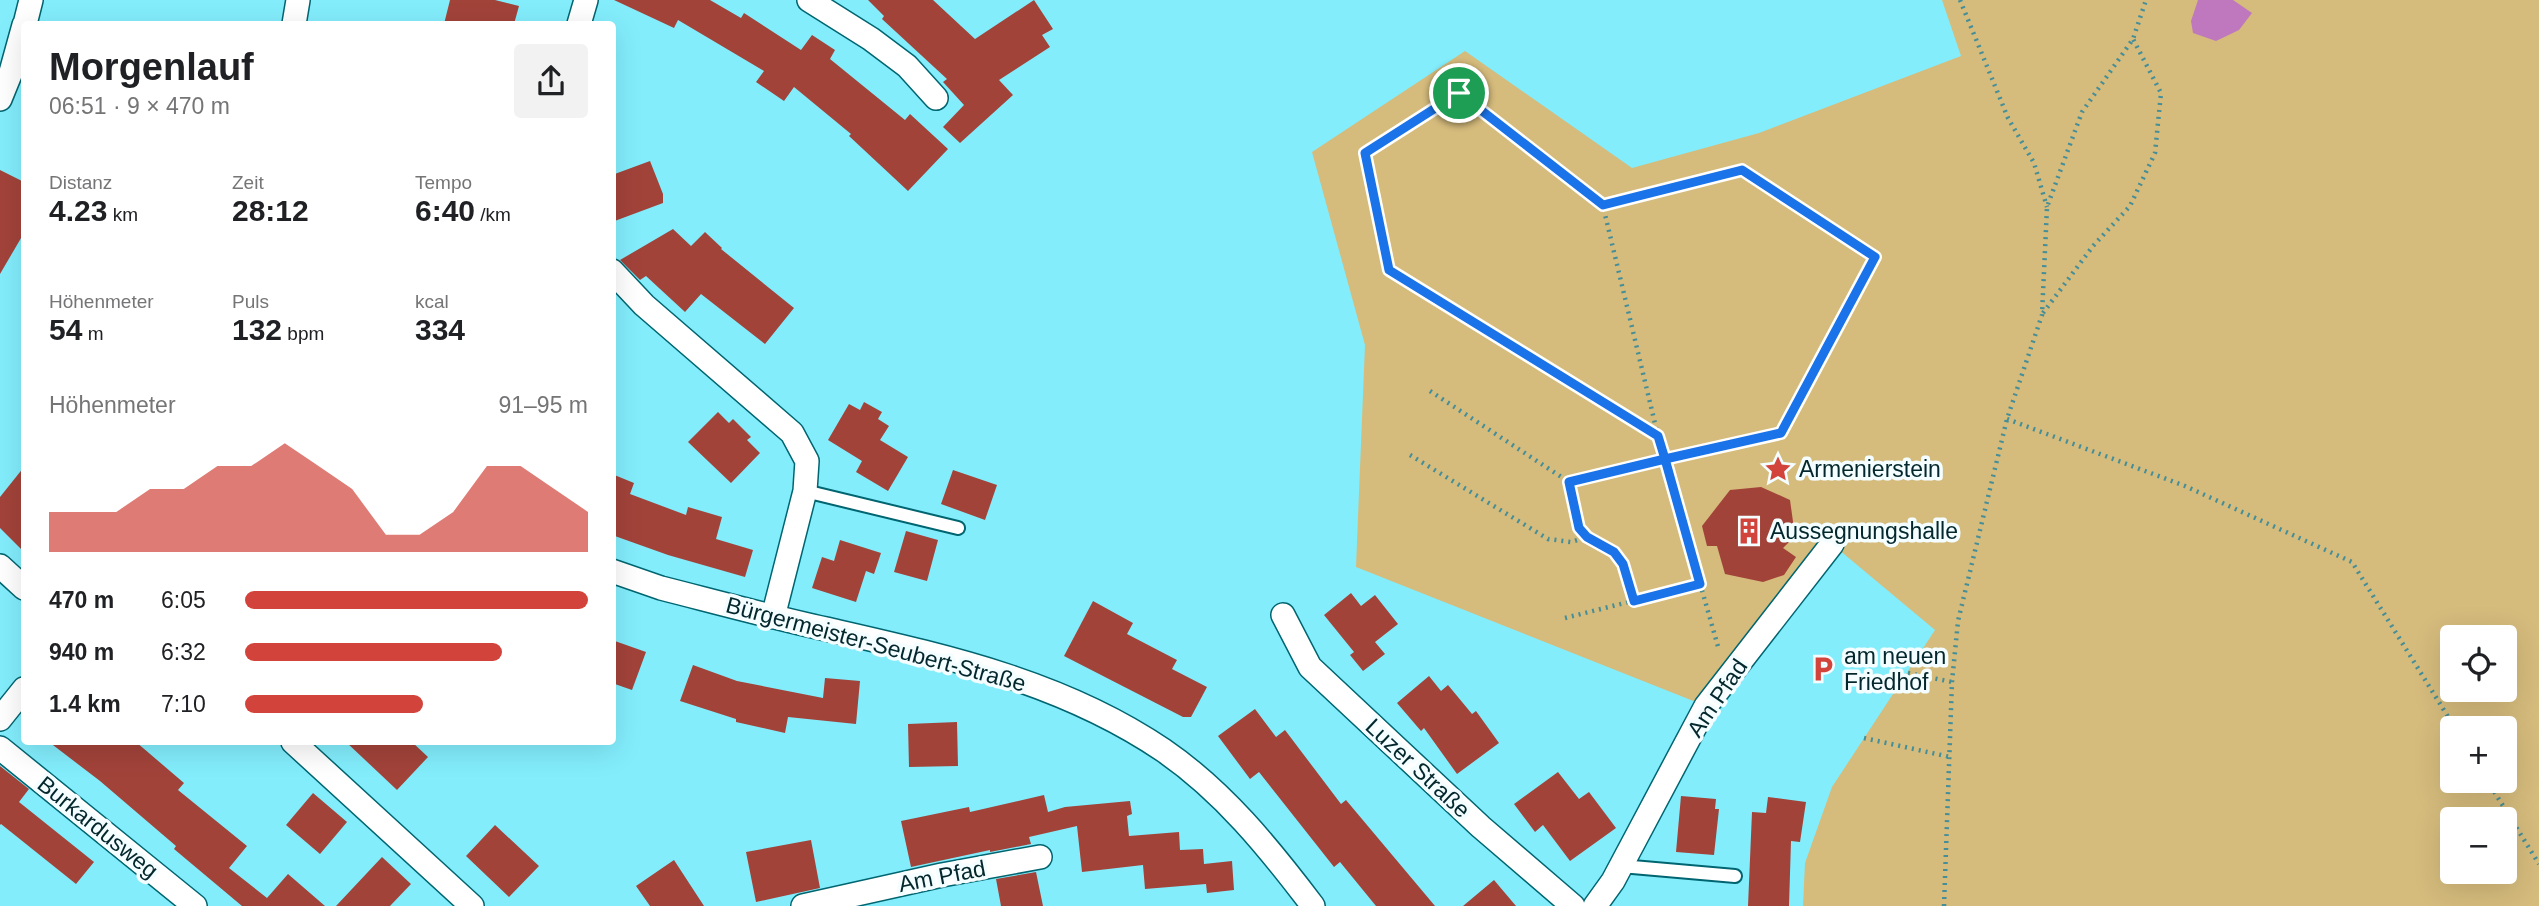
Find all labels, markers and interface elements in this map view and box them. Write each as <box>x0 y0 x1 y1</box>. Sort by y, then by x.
button: share <box>514 44 588 118</box>
text: Morgenlauf <box>49 46 254 88</box>
pin <box>1429 63 1489 123</box>
icon: arrive <box>1440 74 1478 112</box>
text: 06:51 · 9 × 470 m <box>49 93 230 119</box>
text: Distanz <box>49 172 112 193</box>
text: Zeit <box>232 172 264 193</box>
text: Tempo <box>415 172 472 193</box>
text: 4.23 <box>49 194 107 227</box>
text: 28:12 <box>232 194 309 227</box>
text: 6:40 <box>415 194 475 227</box>
text: km <box>107 204 138 225</box>
text: /km <box>475 204 511 225</box>
text: Höhenmeter <box>49 291 154 312</box>
text: Puls <box>232 291 269 312</box>
text: kcal <box>415 291 449 312</box>
text: 54 <box>49 313 82 346</box>
text: 132 <box>232 313 282 346</box>
text: 334 <box>415 313 465 346</box>
text: m <box>82 323 103 344</box>
text: bpm <box>282 323 324 344</box>
text: Höhenmeter <box>49 392 176 418</box>
text: 91–95 m <box>498 392 588 418</box>
place icon: Armenierstein <box>1763 454 1793 484</box>
place label: Armenierstein <box>1799 456 1941 482</box>
building icon: Aussegnungshalle <box>1734 516 1764 546</box>
place label: Aussegnungshalle <box>1770 518 1958 544</box>
text: 470 m <box>49 587 114 613</box>
text: 6:05 <box>161 587 206 613</box>
street label: Bürgermeister-Seubert-Straße <box>723 591 1029 697</box>
map controls <box>2440 625 2517 884</box>
button: locate <box>2440 625 2517 702</box>
text: 940 m <box>49 639 114 665</box>
text: 6:32 <box>161 639 206 665</box>
place label: am neuen Friedhof <box>1844 643 1946 695</box>
street label: Am Pfad <box>1682 654 1752 742</box>
parking icon: am neuen Friedhof <box>1808 654 1838 684</box>
text: 1.4 km <box>49 691 121 717</box>
text: 7:10 <box>161 691 206 717</box>
street label: Luzer Straße <box>1361 713 1475 823</box>
button: + <box>2440 716 2517 793</box>
street label: Burkardusweg <box>33 771 163 883</box>
button: − <box>2440 807 2517 884</box>
street label: Am Pfad <box>896 855 988 897</box>

